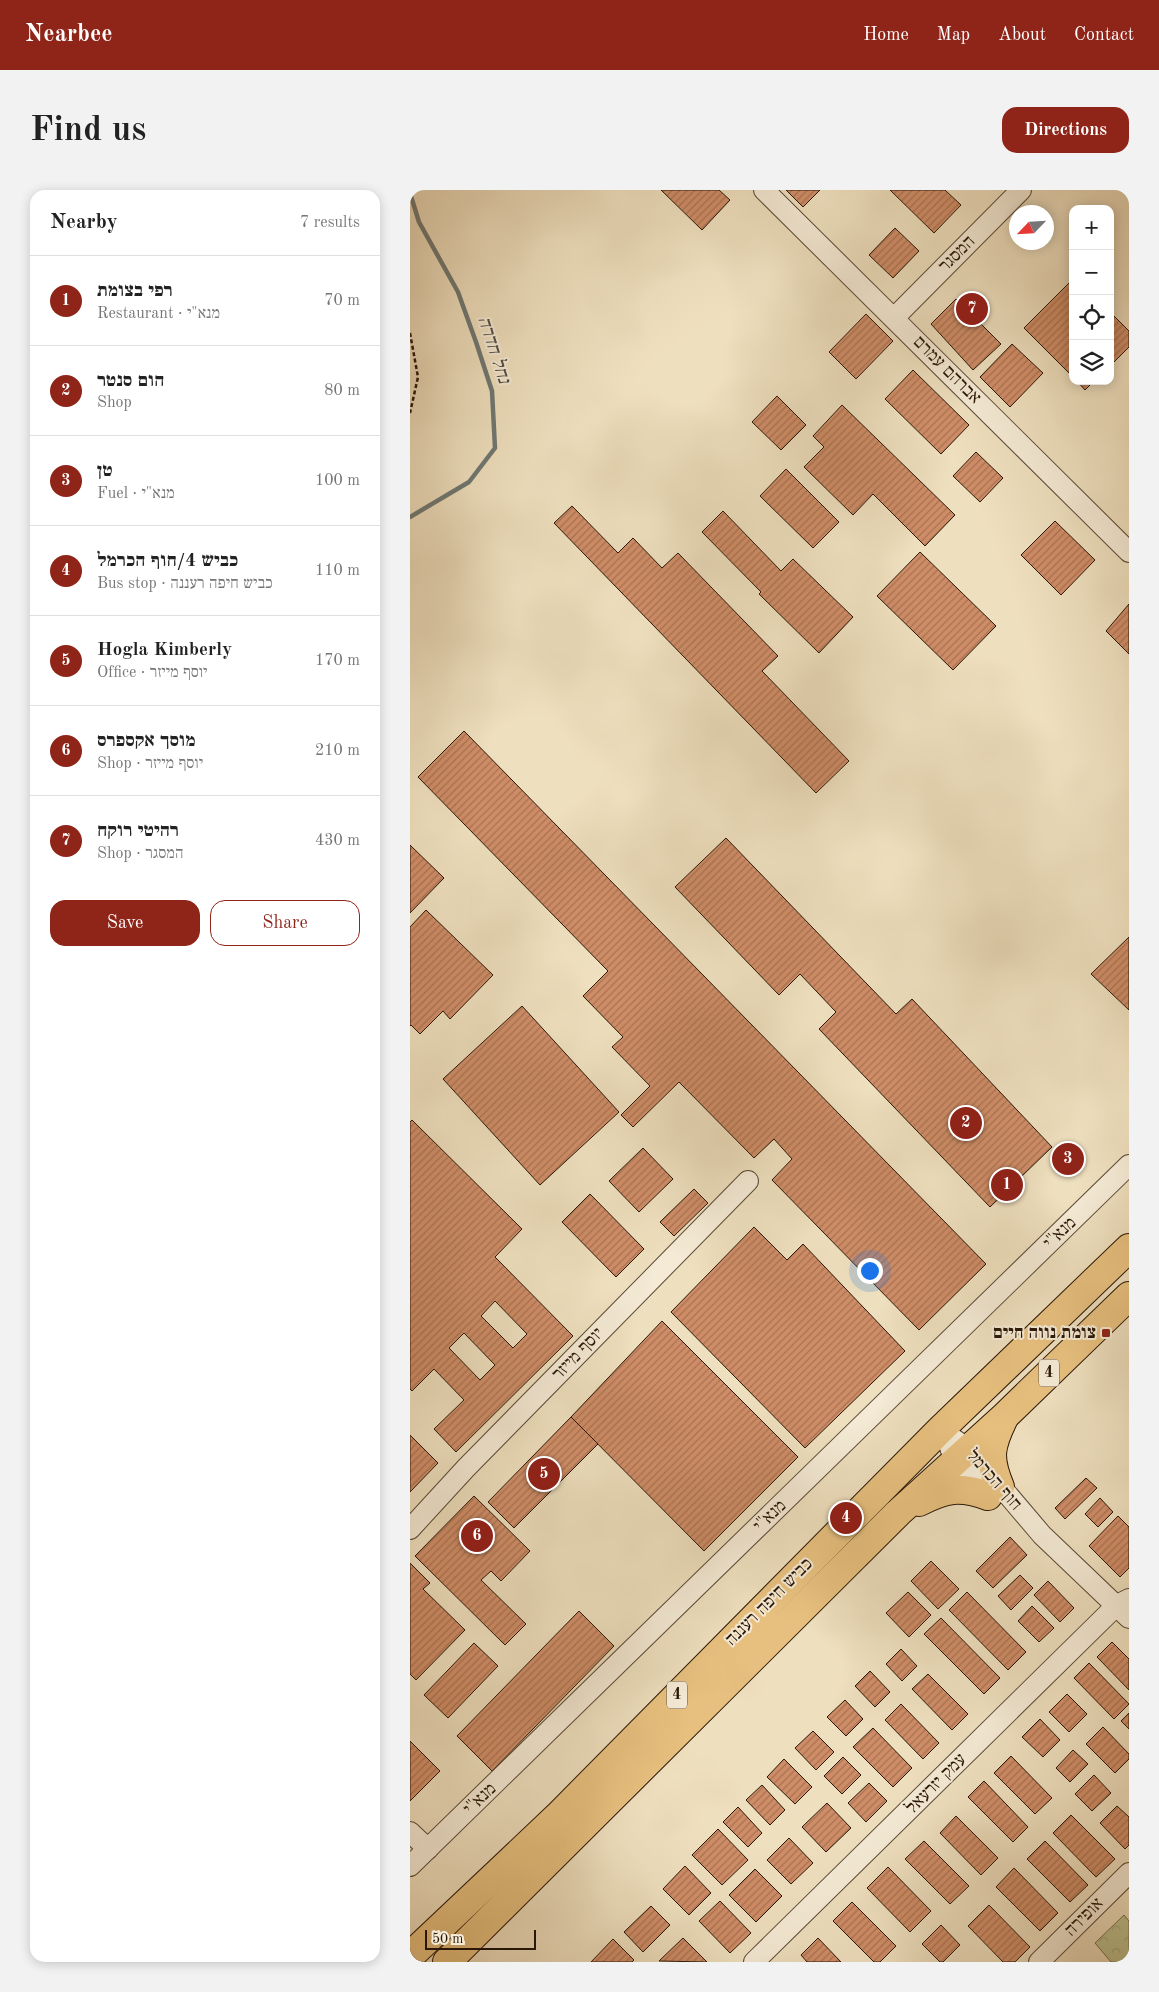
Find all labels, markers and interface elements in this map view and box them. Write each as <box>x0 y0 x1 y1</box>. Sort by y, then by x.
text: Nearbee <box>25 23 113 47</box>
text: Home <box>863 26 909 44</box>
text: Map <box>937 26 970 44</box>
text: About <box>998 26 1046 44</box>
text: Contact <box>1074 26 1134 44</box>
button: Directions <box>1002 107 1129 153</box>
text: Find us <box>30 113 146 148</box>
north arrow <box>1009 205 1054 250</box>
map controls <box>1069 205 1114 385</box>
button: + <box>1069 205 1114 250</box>
text: Nearby <box>50 212 118 233</box>
text: 7 results <box>300 215 360 231</box>
street label: המסגר <box>935 232 979 276</box>
button: − <box>1069 250 1114 295</box>
text: רפי בצומת <box>97 282 173 301</box>
pin: 7 <box>956 290 988 328</box>
text: 1 <box>61 293 71 309</box>
text: 70 m <box>324 293 360 309</box>
button: locate <box>1069 295 1114 340</box>
text: Restaurant · מנא"י <box>97 306 220 322</box>
water label: נחל חדרה <box>473 314 515 387</box>
street label: אברהם עמרם <box>910 333 984 407</box>
button: layers <box>1069 340 1114 385</box>
text: הום סנטר <box>97 372 164 391</box>
text: 2 <box>61 383 71 399</box>
text: 80 m <box>324 383 360 399</box>
text: Shop <box>97 395 132 411</box>
text: טן <box>97 462 113 481</box>
text: 3 <box>61 473 71 489</box>
text: 100 m <box>315 473 360 489</box>
text: Fuel · מנא"י <box>97 486 175 502</box>
text: כביש 4/חוף הכרמל <box>97 552 238 571</box>
text: 4 <box>61 563 71 579</box>
text: 110 m <box>315 563 360 579</box>
text: Bus stop · כביש חיפה רעננה <box>97 576 273 592</box>
text: Hogla Kimberly <box>97 641 232 660</box>
text: 5 <box>61 653 71 669</box>
text: 170 m <box>315 653 360 669</box>
text: Office · יוסף מייזר <box>97 665 207 681</box>
text: מוסך אקספרס <box>97 732 195 751</box>
text: 6 <box>61 743 71 759</box>
text: 210 m <box>315 743 360 759</box>
text: Shop · יוסף מייזר <box>97 756 203 772</box>
text: רהיטי רוקח <box>97 822 179 841</box>
text: 7 <box>61 833 71 849</box>
text: 430 m <box>315 833 360 849</box>
text: Shop · המסגר <box>97 846 183 862</box>
button: Save <box>50 900 200 946</box>
button: Share <box>210 900 360 946</box>
pin: 2 <box>950 1104 982 1142</box>
pin: 3 <box>1052 1140 1084 1178</box>
pin: 1 <box>991 1166 1023 1204</box>
street label: מנא"י <box>1040 1214 1080 1252</box>
your location <box>857 1258 883 1284</box>
street label: יוסף מייזר <box>549 1324 607 1384</box>
place label: צומת נווה חיים <box>993 1324 1096 1342</box>
marker: צומת נווה חיים <box>1100 1327 1112 1339</box>
road number: 4 <box>1039 1360 1059 1386</box>
street label: חוף הכרמל <box>963 1446 1026 1514</box>
pin: 5 <box>528 1455 560 1493</box>
street label: מנא"י <box>750 1497 790 1535</box>
pin: 4 <box>830 1499 862 1537</box>
pin: 6 <box>461 1517 493 1555</box>
street label: כביש חיפה רעננה <box>722 1555 816 1649</box>
road number: 4 <box>667 1682 687 1708</box>
street label: עמק יזרעאל <box>902 1750 970 1818</box>
street label: מנא"י <box>460 1780 500 1818</box>
street label: אופירה <box>1061 1894 1107 1940</box>
scale bar <box>425 1927 536 1950</box>
text: 50 m <box>432 1932 463 1946</box>

